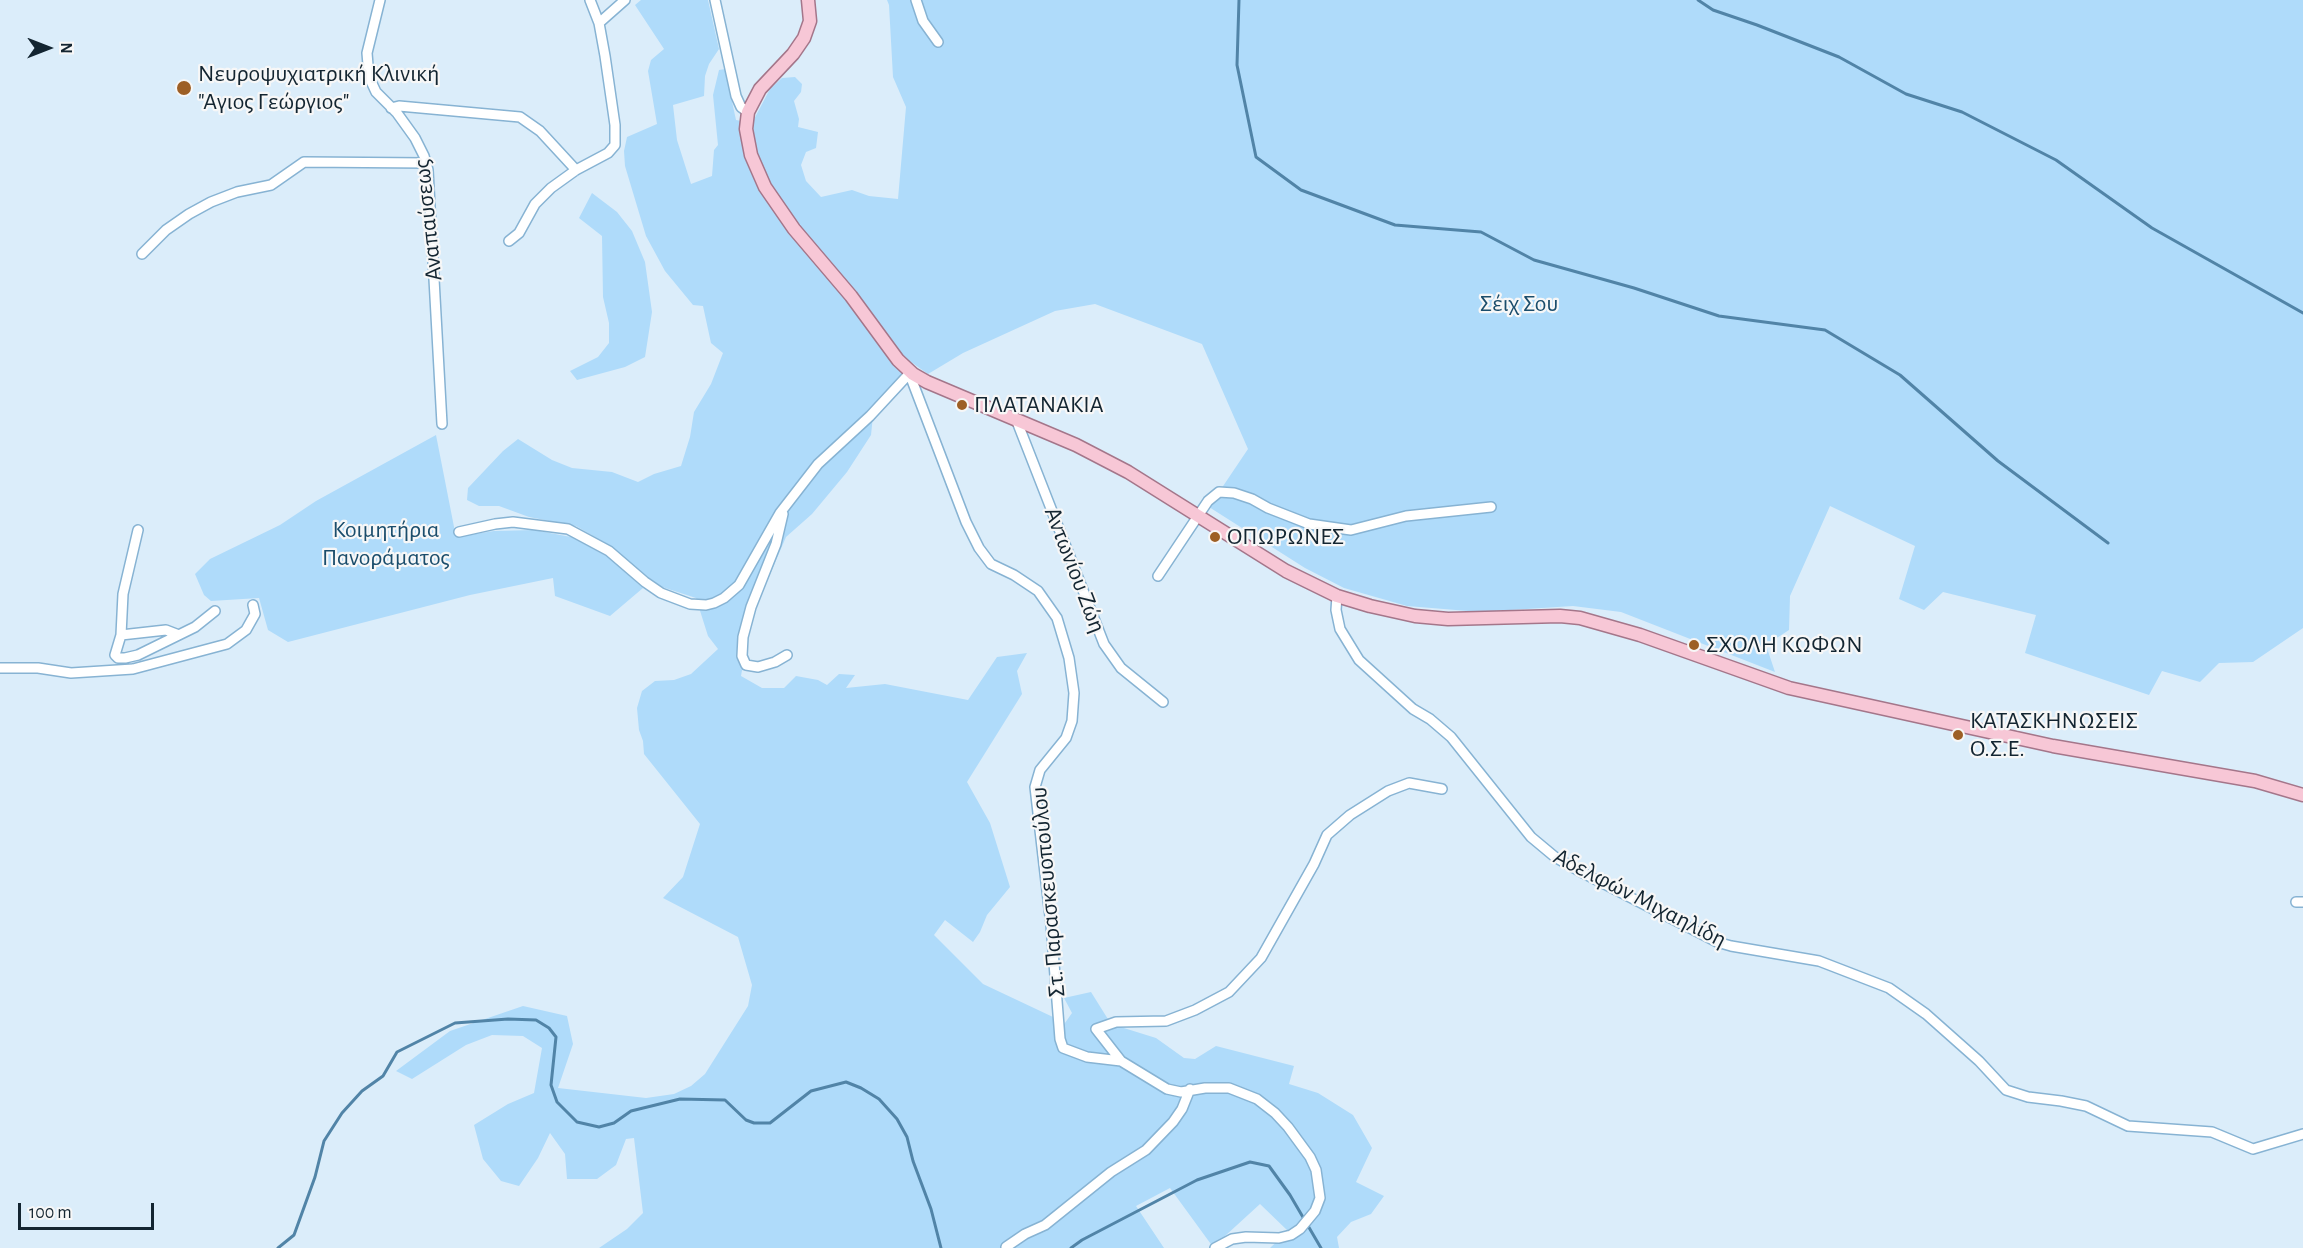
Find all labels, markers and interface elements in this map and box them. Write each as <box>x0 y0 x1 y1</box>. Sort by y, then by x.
north arrow <box>18 18 78 78</box>
text: N <box>58 42 74 54</box>
place label: Νευροψυχιατρική Κλινική "Αγιος Γεώργιος" <box>198 60 439 116</box>
marker: Νευροψυχιατρική Κλινική "Αγιος Γεώργιος" <box>175 79 193 97</box>
street label: Αναπαύσεως <box>407 158 449 282</box>
park label: Σέιχ Σου <box>1480 290 1558 318</box>
place label: ΠΛΑΤΑΝΑΚΙΑ <box>974 391 1104 419</box>
marker: ΠΛΑΤΑΝΑΚΙΑ <box>955 398 969 412</box>
street label: Αντωνίου Ζώη <box>1038 503 1112 637</box>
park label: Κοιμητήρια Πανοράματος <box>322 516 450 572</box>
place label: ΟΠΩΡΩΝΕΣ <box>1227 523 1344 551</box>
marker: ΟΠΩΡΩΝΕΣ <box>1208 530 1222 544</box>
place label: ΣΧΟΛΗ ΚΩΦΩΝ <box>1706 631 1863 659</box>
marker: ΣΧΟΛΗ ΚΩΦΩΝ <box>1687 638 1701 652</box>
place label: ΚΑΤΑΣΚΗΝΩΣΕΙΣ Ο.Σ.Ε. <box>1970 707 2138 763</box>
marker: ΚΑΤΑΣΚΗΝΩΣΕΙΣ Ο.Σ.Ε. <box>1951 728 1965 742</box>
street label: Στ. Παρασκευοπούλου <box>1024 786 1072 998</box>
street label: Αδελφών Μιχαηλίδη <box>1549 842 1731 954</box>
scale bar <box>21 1191 158 1229</box>
text: 100 m <box>29 1204 72 1222</box>

